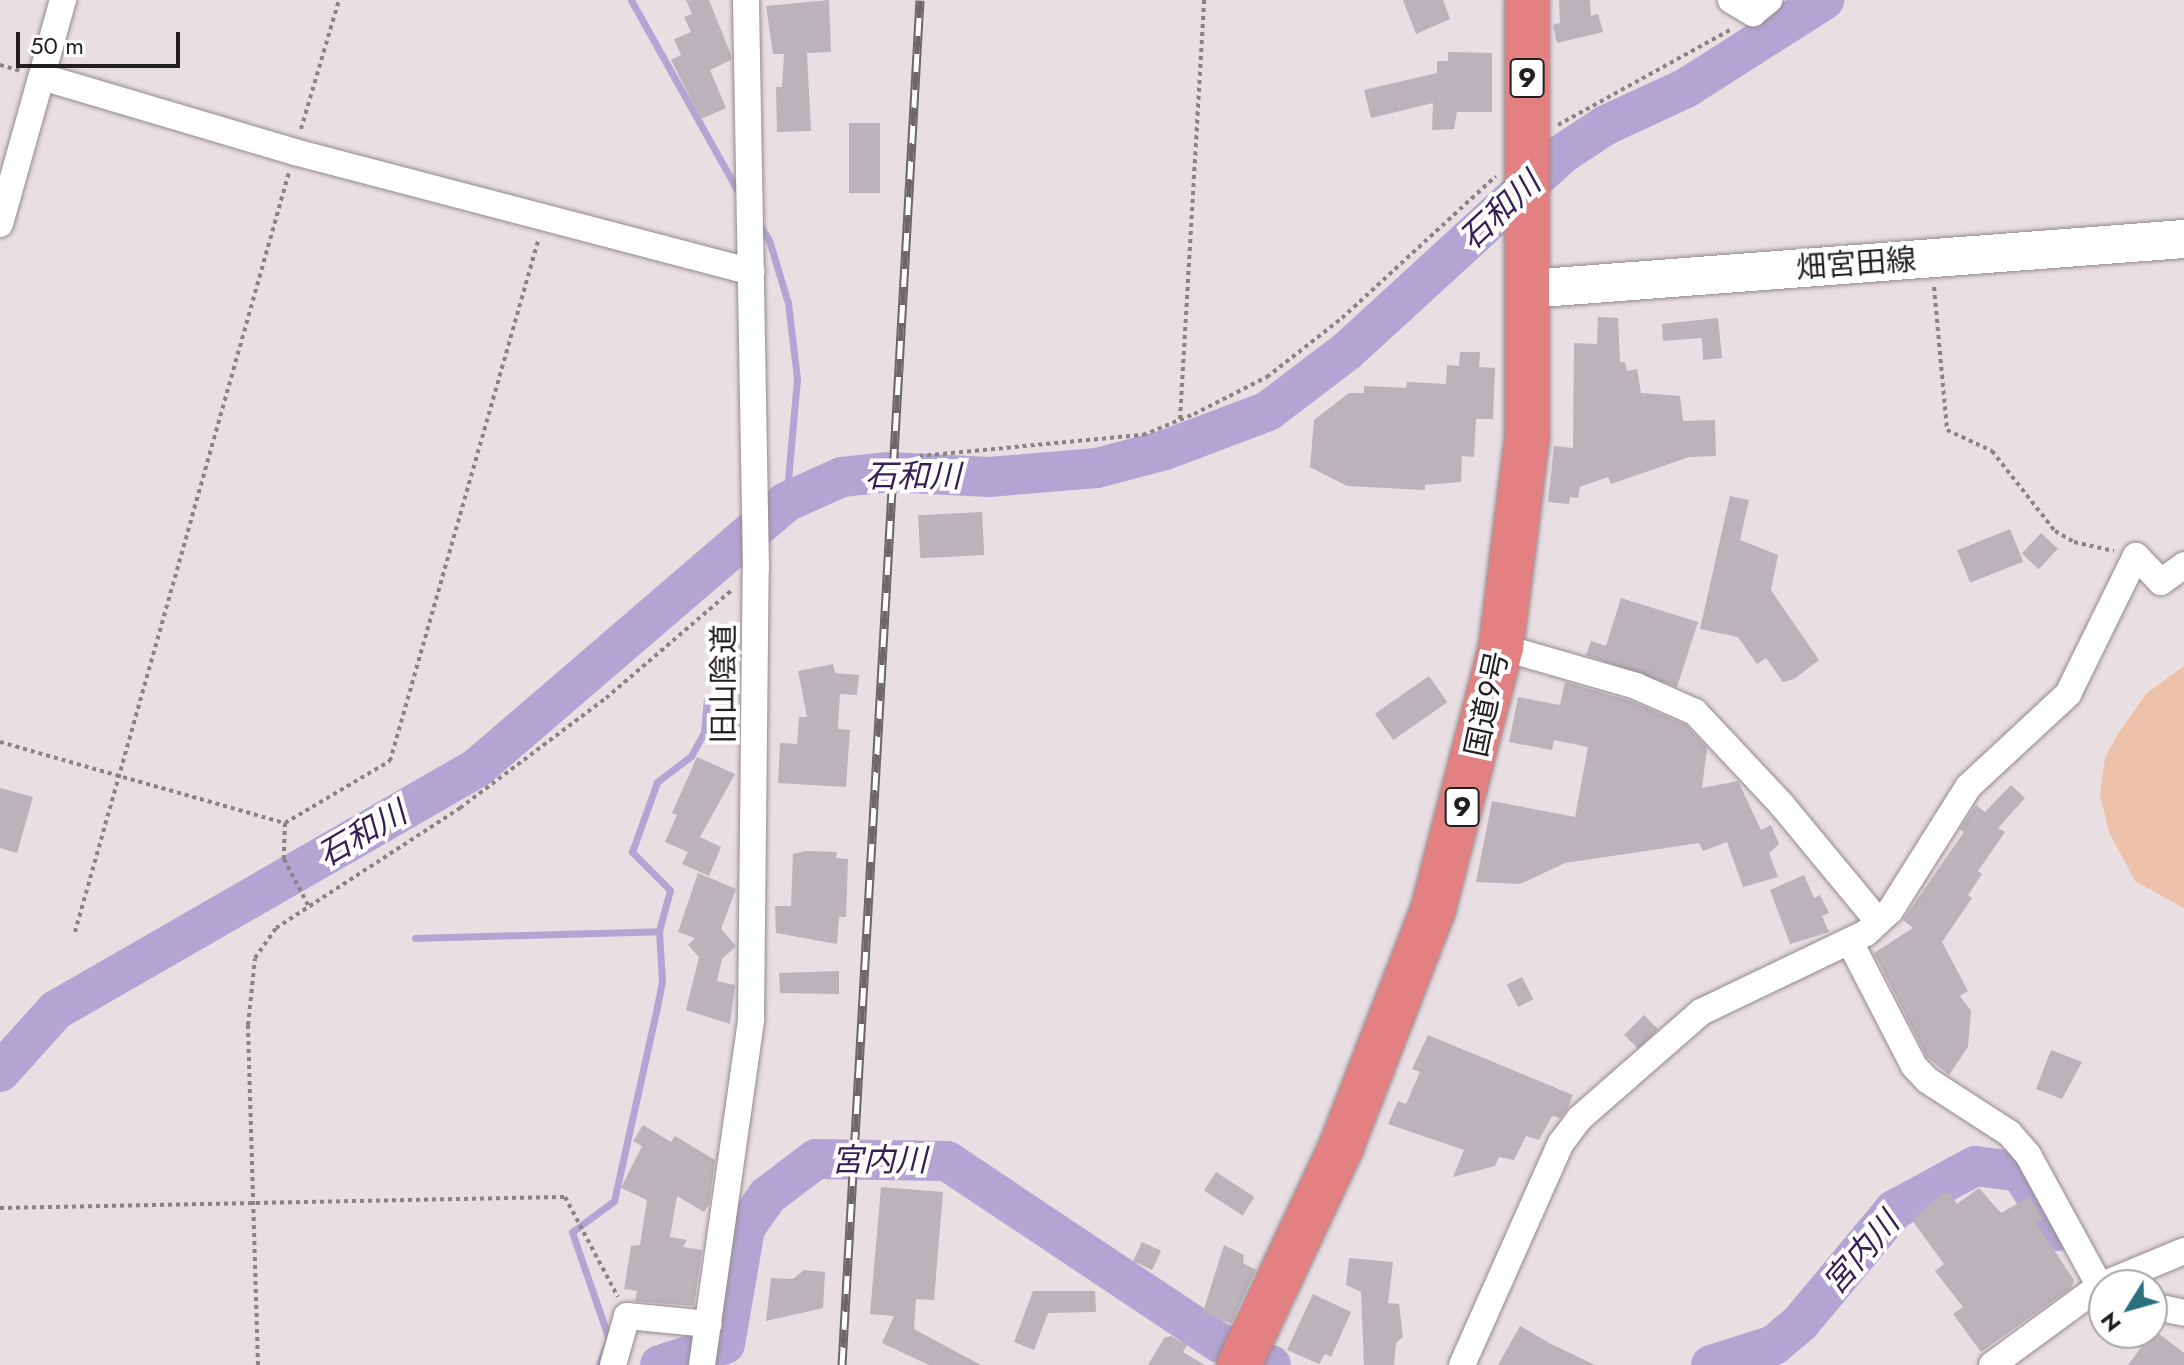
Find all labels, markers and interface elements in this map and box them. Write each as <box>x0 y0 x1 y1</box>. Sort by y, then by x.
scale bar <box>20 16 184 66</box>
text: 50 m <box>30 28 84 63</box>
road number: 9 <box>1509 54 1545 102</box>
water label: 石和川 <box>1452 164 1548 258</box>
street label: 畑宮田線 <box>1795 242 1917 286</box>
water label: 石和川 <box>865 457 961 495</box>
street label: 旧山陰道 <box>706 624 742 744</box>
street label: 国道9号 <box>1458 648 1516 760</box>
road number: 9 <box>1444 783 1480 831</box>
water label: 石和川 <box>311 793 413 875</box>
water label: 宮内川 <box>831 1141 927 1179</box>
water label: 宮内川 <box>1815 1204 1907 1302</box>
north arrow <box>2088 1269 2168 1349</box>
text: N <box>2092 1306 2128 1339</box>

